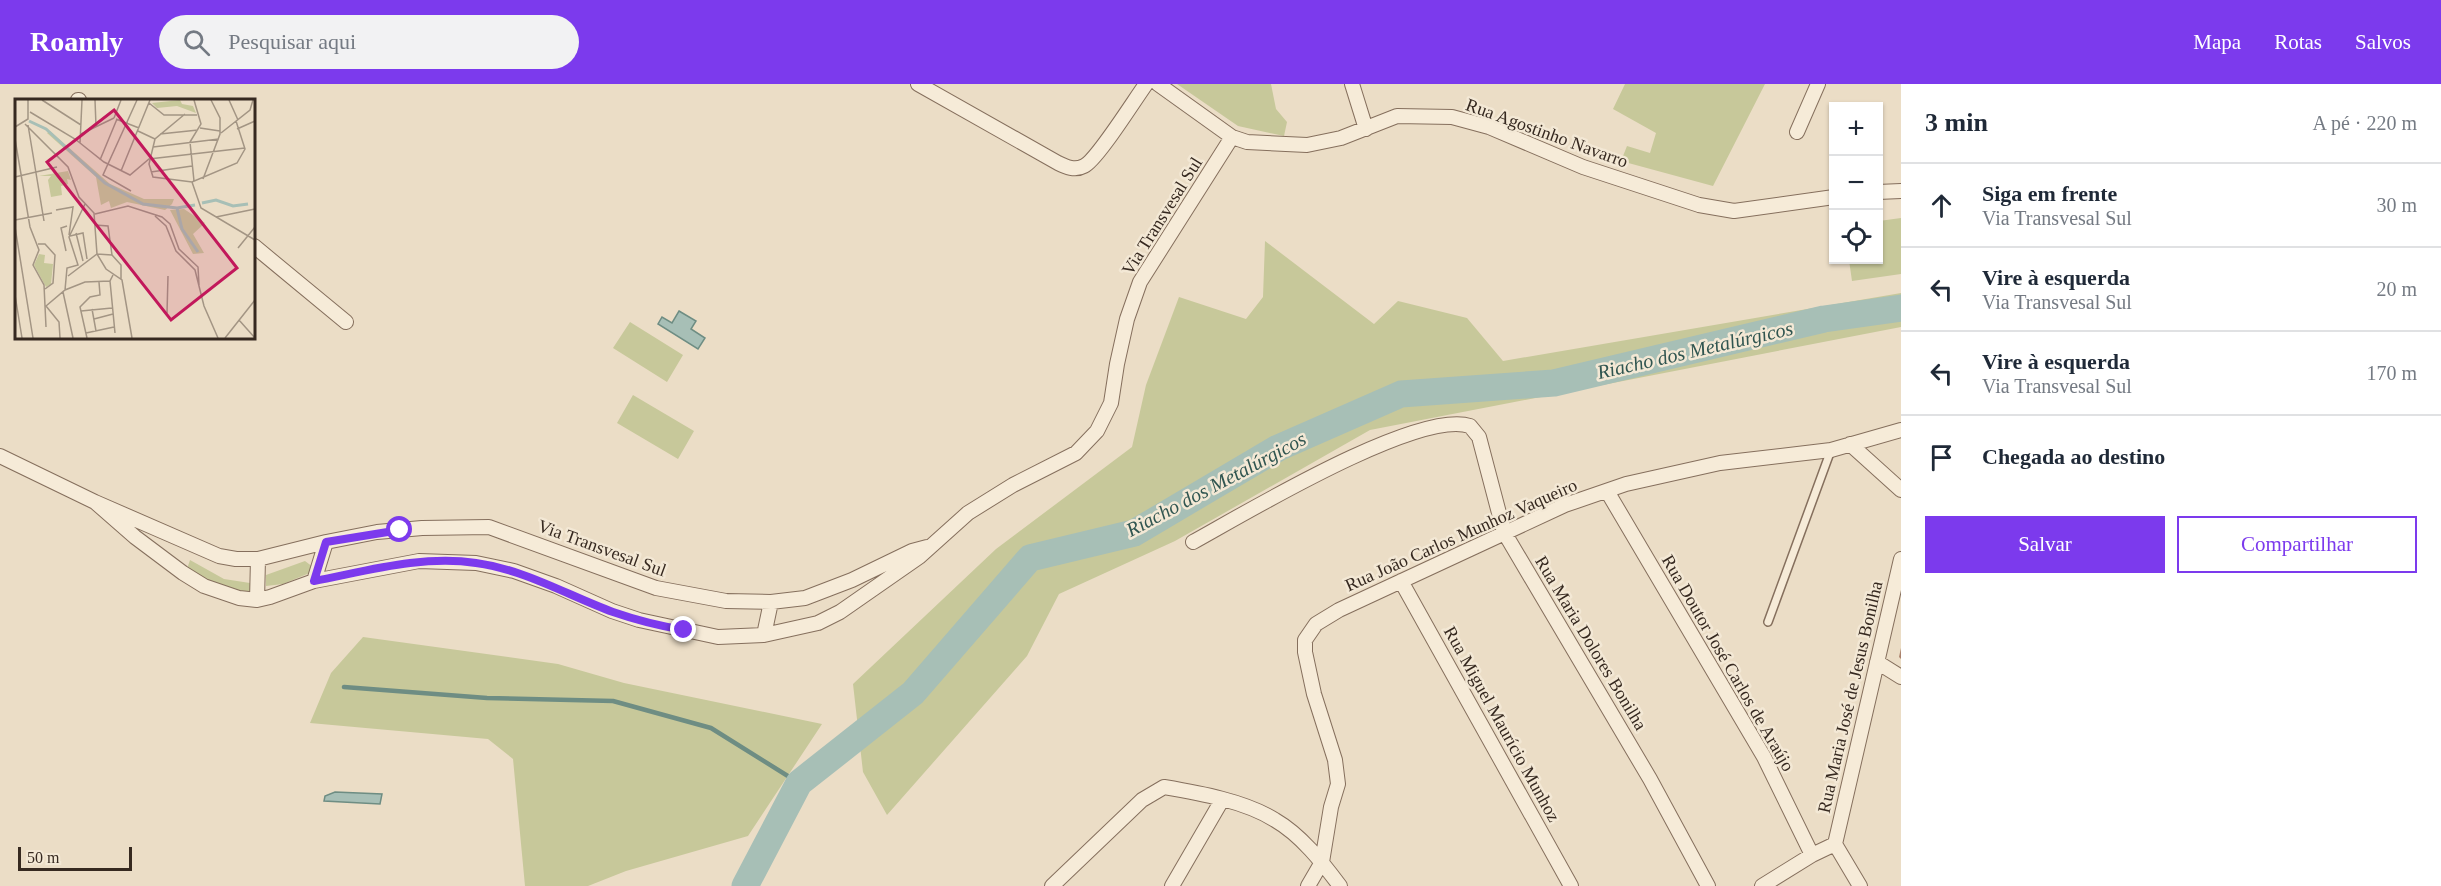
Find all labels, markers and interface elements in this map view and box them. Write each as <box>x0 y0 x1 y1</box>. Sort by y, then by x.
search box <box>159 15 579 69</box>
text: Roamly <box>30 26 123 57</box>
icon: search <box>180 26 213 59</box>
text: Pesquisar aqui <box>228 29 356 54</box>
text: Mapa <box>2193 30 2241 54</box>
text: Rotas <box>2274 30 2322 54</box>
text: Salvos <box>2355 30 2411 54</box>
street label: Rua Agostinho Navarro <box>1463 94 1631 172</box>
inset map <box>15 99 255 339</box>
map controls <box>1829 102 1883 264</box>
button: + <box>1829 102 1883 156</box>
text: 3 min <box>1925 108 1988 137</box>
text: A pé · 220 m <box>2313 112 2417 134</box>
street label: Via Transvesal Sul <box>1118 153 1206 279</box>
button: − <box>1829 156 1883 210</box>
text: Siga em frente <box>1982 181 2117 206</box>
icon: ahead <box>1925 189 1958 222</box>
text: 30 m <box>2376 194 2417 216</box>
text: Via Transvesal Sul <box>1982 207 2132 229</box>
button: locate <box>1829 210 1883 264</box>
text: Vire à esquerda <box>1982 265 2130 290</box>
icon: left <box>1925 273 1958 306</box>
text: 20 m <box>2376 278 2417 300</box>
text: Via Transvesal Sul <box>1982 291 2132 313</box>
water label: Riacho dos Metalúrgicos <box>1594 317 1796 384</box>
text: Vire à esquerda <box>1982 349 2130 374</box>
icon: left <box>1925 357 1958 390</box>
text: 170 m <box>2366 362 2417 384</box>
text: Via Transvesal Sul <box>1982 375 2132 397</box>
water label: Riacho dos Metalúrgicos <box>1122 427 1310 542</box>
icon: arrive <box>1925 441 1958 474</box>
text: Chegada ao destino <box>1982 444 2165 469</box>
street label: Rua João Carlos Munhoz Vaqueiro <box>1342 475 1580 595</box>
route start <box>386 516 412 542</box>
street label: Via Transvesal Sul <box>535 516 669 580</box>
button: Salvar <box>1925 516 2165 573</box>
button: Compartilhar <box>2177 516 2417 573</box>
street label: Rua Doutor José Carlos de Araújo <box>1658 551 1798 775</box>
street label: Rua Maria Dolores Bonilha <box>1531 552 1651 734</box>
street label: Rua Maria José de Jesus Bonilha <box>1814 579 1886 815</box>
route end <box>670 616 696 642</box>
street label: Rua Miguel Maurício Munhoz <box>1440 623 1564 825</box>
scale bar <box>18 844 132 872</box>
text: 50 m <box>27 849 59 866</box>

